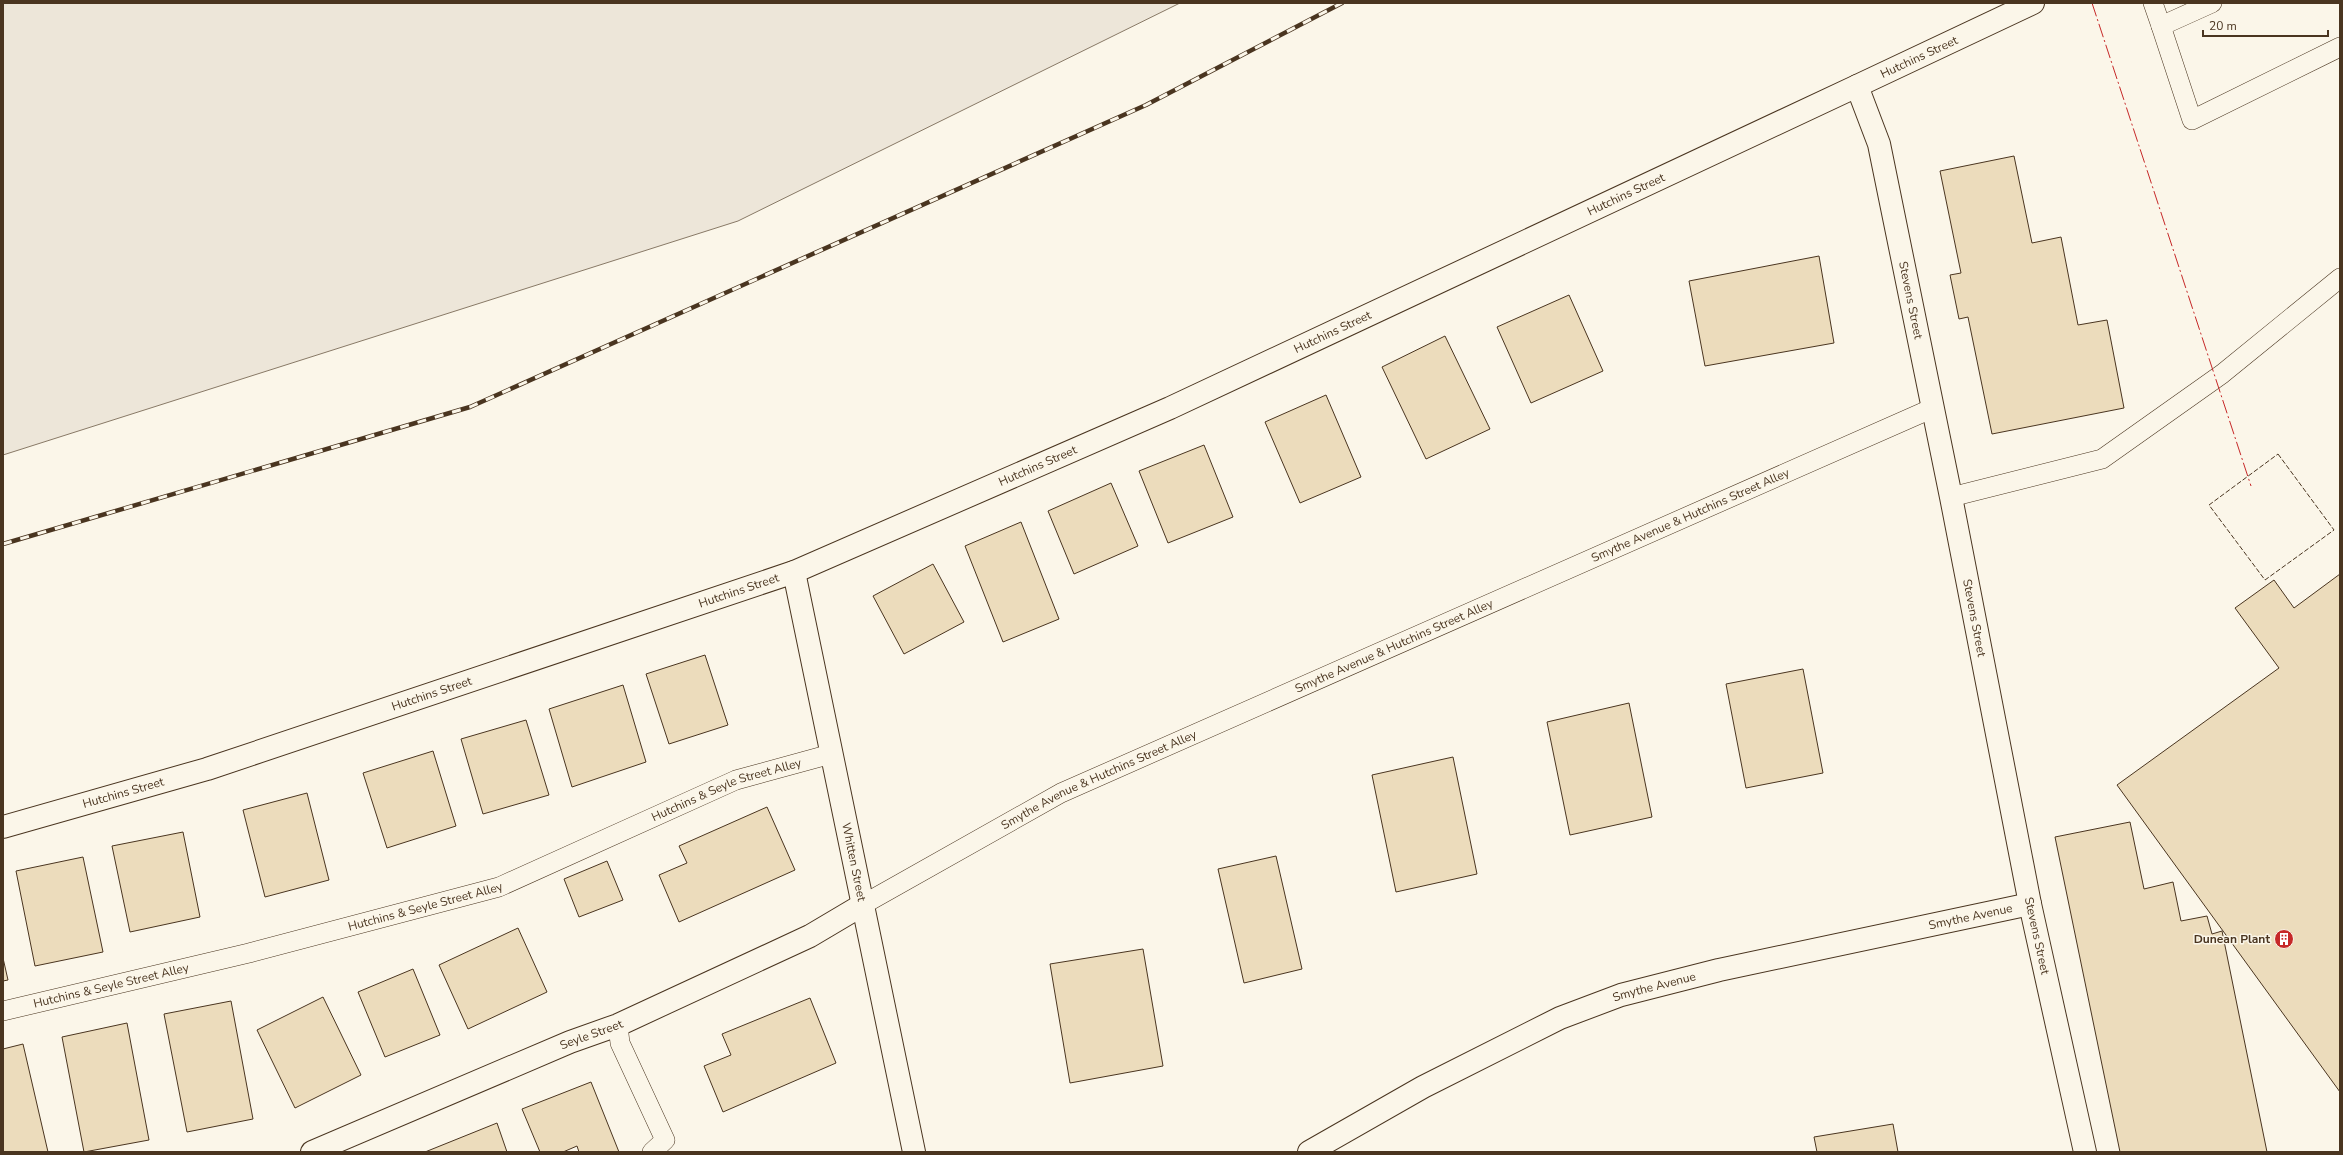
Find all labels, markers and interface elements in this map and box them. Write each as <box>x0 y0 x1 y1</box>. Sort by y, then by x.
scale bar <box>2203 12 2328 38</box>
text: 20 m <box>2209 18 2237 34</box>
street label: Hutchins Street <box>1878 32 1961 82</box>
street label: Hutchins Street <box>1585 169 1668 219</box>
street label: Stevens Street <box>1895 260 1927 341</box>
street label: Hutchins Street <box>1291 306 1375 357</box>
street label: Hutchins Street <box>996 441 1080 490</box>
street label: Smythe Avenue & Hutchins Street Alley <box>1589 464 1793 566</box>
street label: Hutchins Street <box>697 569 782 611</box>
street label: Stevens Street <box>1959 578 1990 659</box>
street label: Smythe Avenue & Hutchins Street Alley <box>1292 595 1496 697</box>
street label: Hutchins Street <box>389 672 475 715</box>
street label: Smythe Avenue & Hutchins Street Alley <box>998 726 1200 833</box>
street label: Hutchins & Seyle Street Alley <box>649 754 804 825</box>
street label: Hutchins Street <box>81 773 166 812</box>
street label: Whitten Street <box>838 821 870 903</box>
street label: Hutchins & Seyle Street Alley <box>346 878 506 935</box>
street label: Stevens Street <box>2021 896 2054 977</box>
street label: Smythe Avenue <box>1927 900 2014 933</box>
building icon: Dunean Plant <box>2273 928 2295 950</box>
place label: Dunean Plant <box>2194 931 2270 947</box>
street label: Hutchins & Seyle Street Alley <box>32 959 191 1012</box>
street label: Smythe Avenue <box>1610 968 1697 1005</box>
street label: Seyle Street <box>557 1016 626 1053</box>

